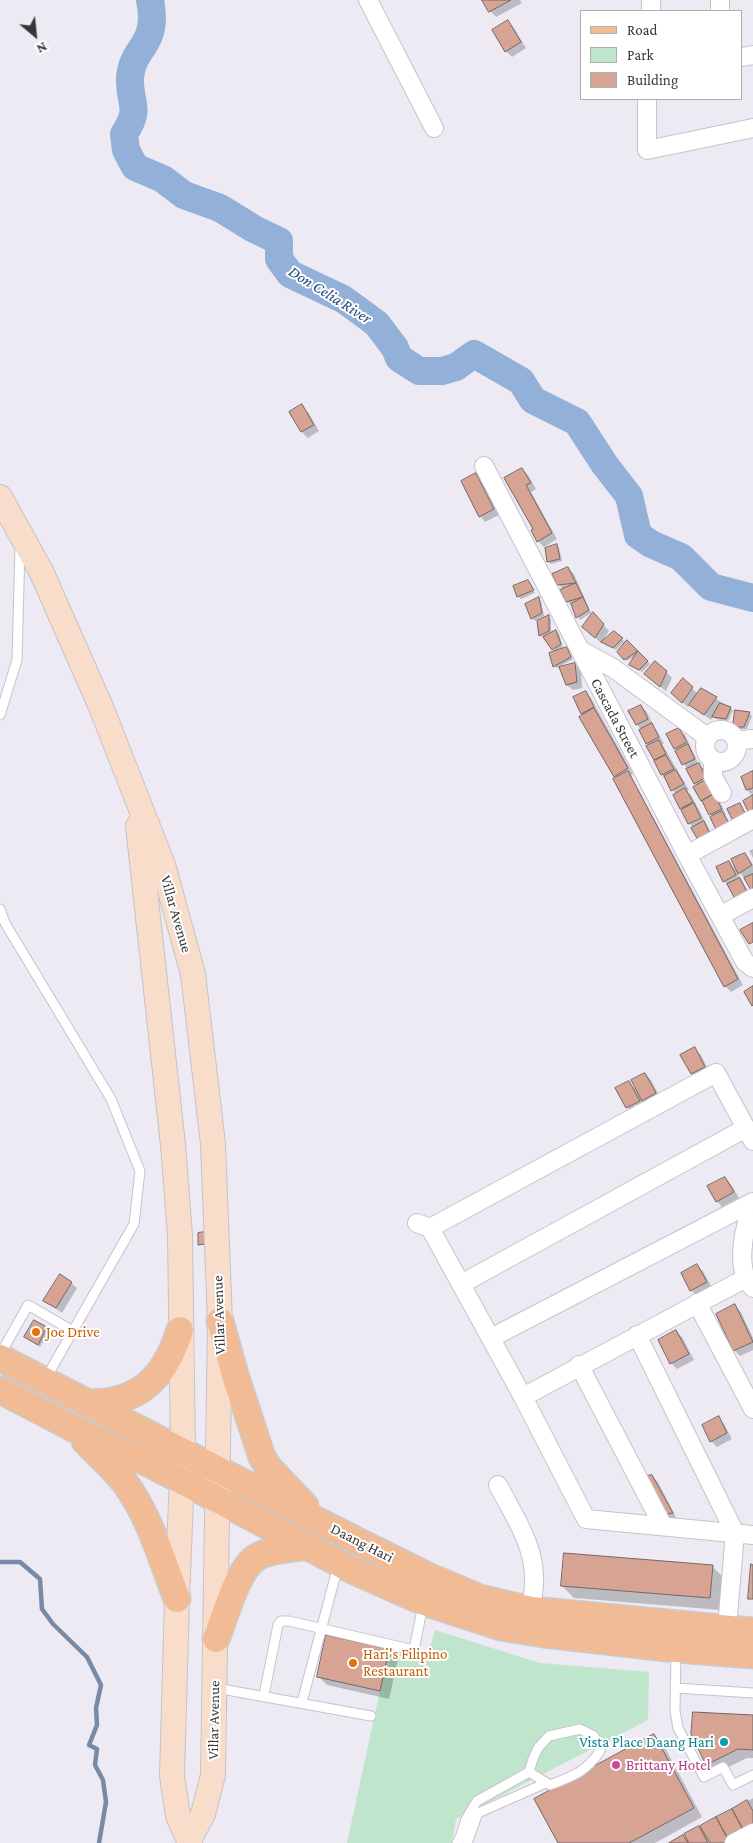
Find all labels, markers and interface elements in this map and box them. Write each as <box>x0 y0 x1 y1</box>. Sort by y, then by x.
north arrow <box>10 10 60 60</box>
legend <box>580 10 743 100</box>
text: Road <box>627 22 657 38</box>
text: N <box>34 39 50 58</box>
text: Park <box>627 47 654 63</box>
text: Building <box>627 72 678 88</box>
water label: Don Celia River <box>285 262 375 328</box>
street label: Cascada Street <box>586 675 644 761</box>
street label: Villar Avenue <box>156 873 196 955</box>
street label: Villar Avenue <box>209 1275 229 1355</box>
place label: Joe Drive <box>46 1323 100 1341</box>
marker: Joe Drive <box>30 1326 42 1338</box>
street label: Daang Hari <box>328 1520 396 1566</box>
place label: Hari's Filipino Restaurant <box>363 1645 448 1680</box>
marker: Hari's Filipino Restaurant <box>347 1657 359 1669</box>
street label: Villar Avenue <box>204 1680 224 1760</box>
place label: Vista Place Daang Hari <box>579 1733 714 1751</box>
marker: Vista Place Daang Hari <box>718 1736 730 1748</box>
place label: Brittany Hotel <box>626 1756 711 1774</box>
marker: Brittany Hotel <box>610 1759 622 1771</box>

